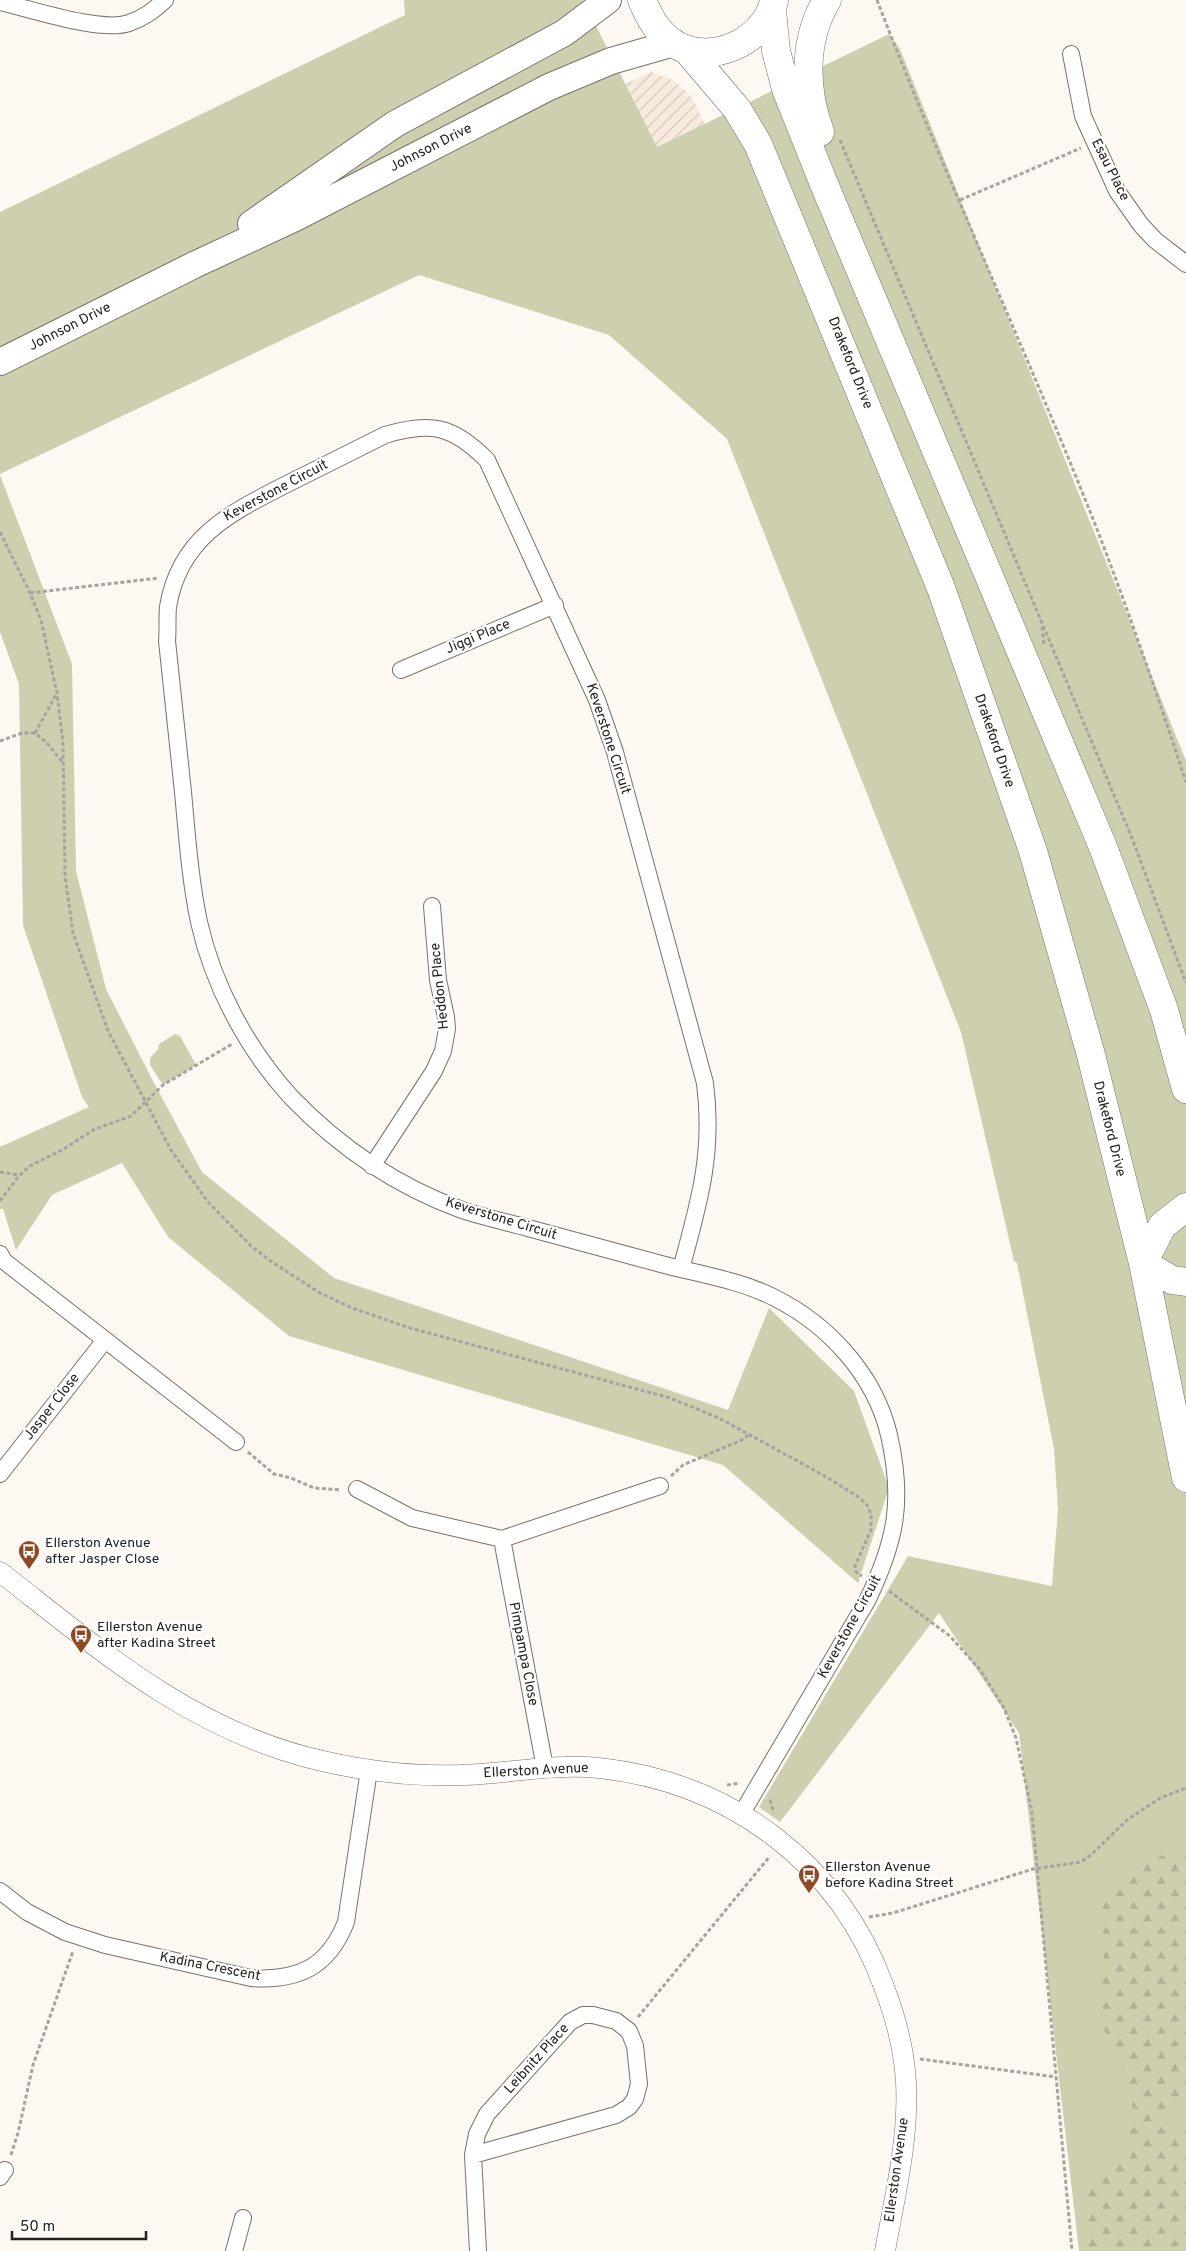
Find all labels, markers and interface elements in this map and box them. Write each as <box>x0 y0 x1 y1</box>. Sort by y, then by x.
street label: Johnson Drive <box>387 120 475 176</box>
street label: Esau Place <box>1087 136 1133 204</box>
street label: Johnson Drive <box>26 299 114 355</box>
street label: Drakeford Drive <box>824 314 876 412</box>
street label: Keverstone Circuit <box>221 456 331 526</box>
street label: Jiggi Place <box>443 616 513 658</box>
street label: Keverstone Circuit <box>582 681 634 797</box>
street label: Drakeford Drive <box>970 692 1018 790</box>
street label: Heddon Place <box>427 942 453 1030</box>
street label: Drakeford Drive <box>1089 1079 1129 1179</box>
street label: Keverstone Circuit <box>443 1194 559 1244</box>
street label: Jasper Close <box>21 1370 83 1444</box>
place label: Ellerston Avenue after Jasper Close <box>45 1535 159 1568</box>
bus stop icon: Ellerston Avenue after Jasper Close <box>17 1539 41 1570</box>
street label: Keverstone Circuit <box>815 1572 885 1682</box>
street label: Pimpampa Close <box>505 1601 541 1707</box>
place label: Ellerston Avenue after Kadina Street <box>97 1619 216 1652</box>
bus stop icon: Ellerston Avenue after Kadina Street <box>69 1623 93 1654</box>
street label: Ellerston Avenue <box>483 1760 589 1782</box>
place label: Ellerston Avenue before Kadina Street <box>825 1859 954 1892</box>
bus stop icon: Ellerston Avenue before Kadina Street <box>797 1863 821 1894</box>
street label: Kadina Crescent <box>158 1949 262 1985</box>
street label: Leibnitz Place <box>501 2020 573 2098</box>
street label: Ellerston Avenue <box>881 2117 913 2223</box>
scale bar <box>12 2208 146 2240</box>
text: 50 m <box>20 2218 55 2237</box>

